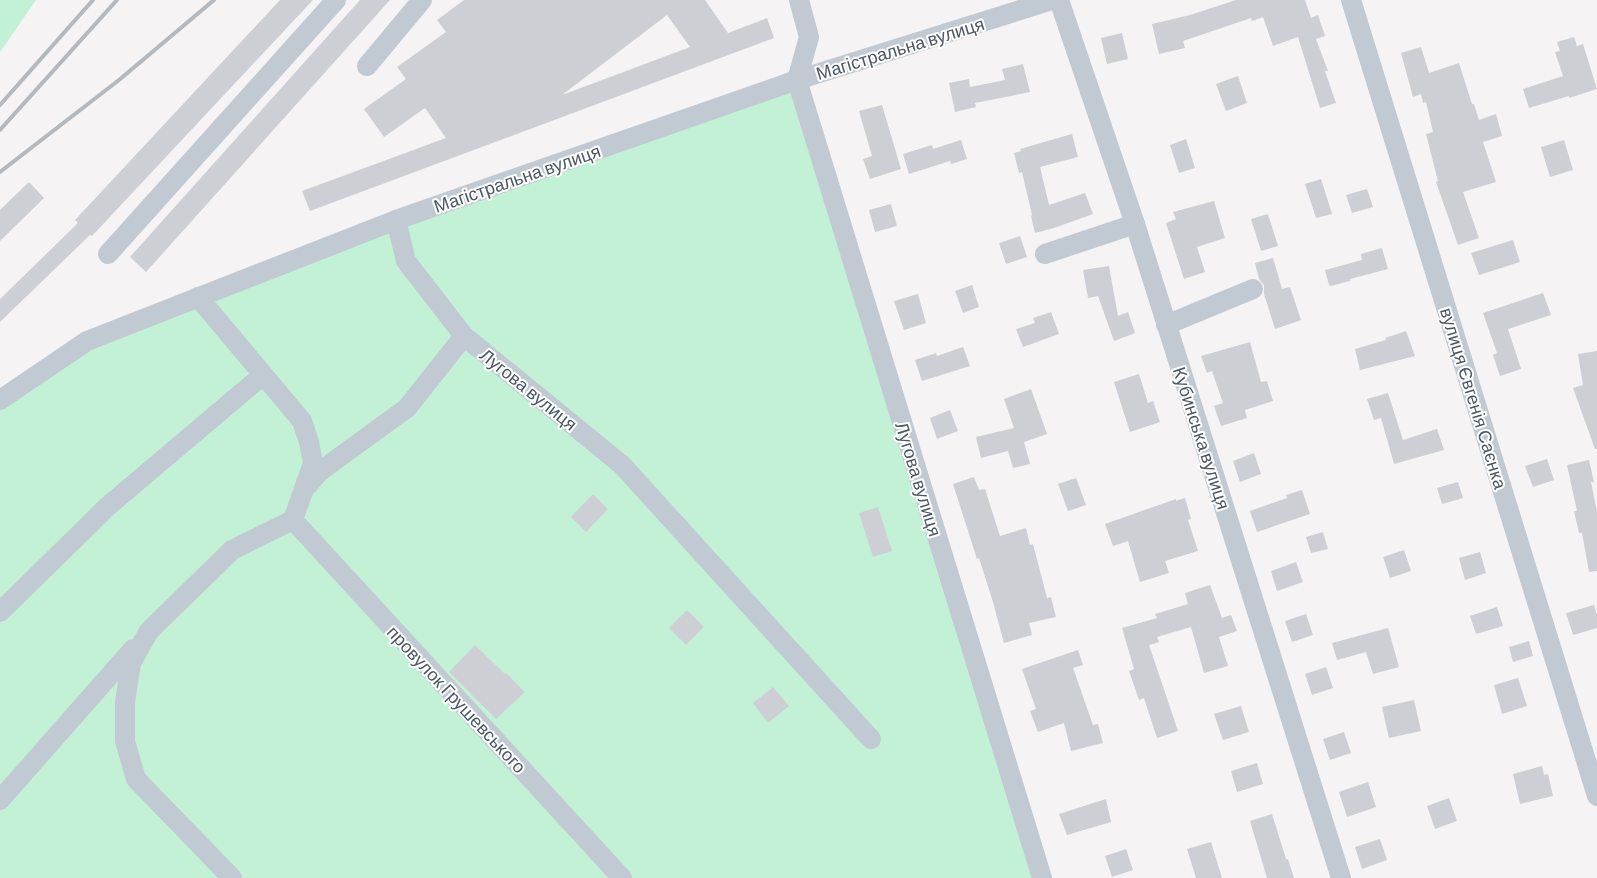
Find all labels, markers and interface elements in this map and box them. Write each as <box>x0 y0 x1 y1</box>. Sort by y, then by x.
street label: Магістральна вулиця <box>813 12 987 84</box>
street label: Магістральна вулиця <box>431 139 603 217</box>
street label: вулиця Євгенія Саєнка <box>1436 305 1512 492</box>
street label: Лугова вулиця <box>476 343 582 435</box>
street label: Кубинська вулиця <box>1169 364 1235 512</box>
street label: Лугова вулиця <box>891 419 947 539</box>
street label: провулок Грушевського <box>383 621 531 777</box>

